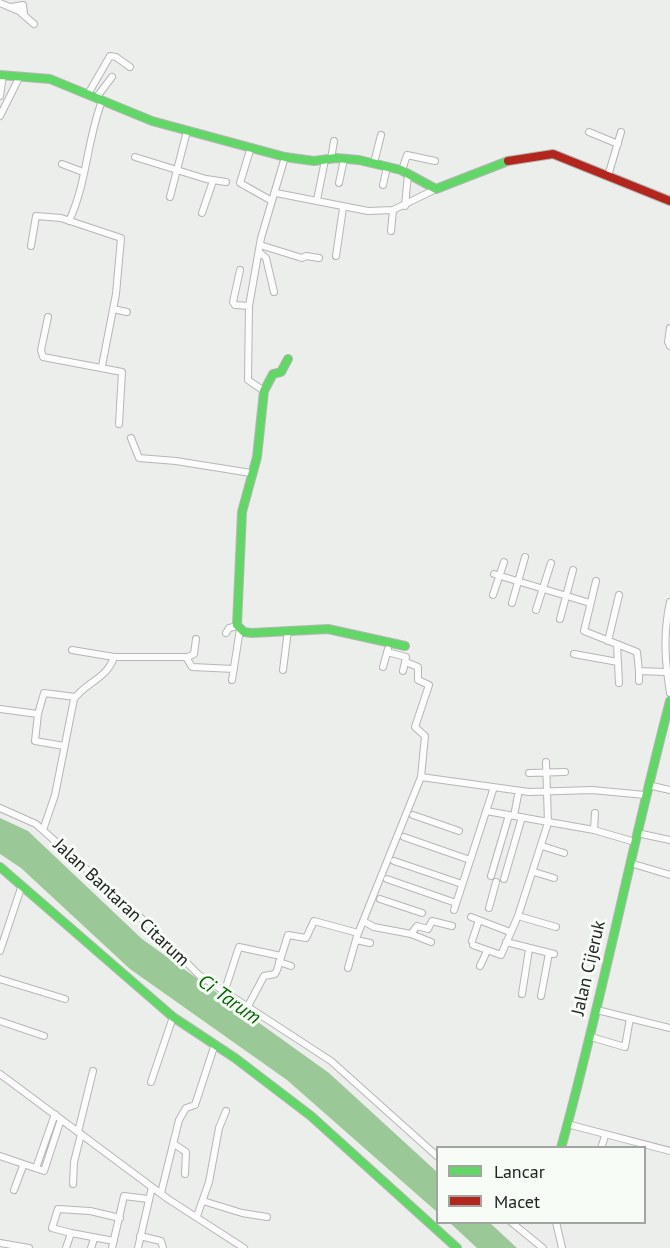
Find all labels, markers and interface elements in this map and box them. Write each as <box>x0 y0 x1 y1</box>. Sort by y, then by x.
street label: Jalan Bantaran Citarum <box>49 835 193 971</box>
street label: Jalan Cijeruk <box>568 919 610 1017</box>
water label: Ci Tarum <box>193 970 265 1030</box>
legend <box>436 1146 646 1224</box>
text: Lancar <box>494 1160 545 1183</box>
text: Macet <box>494 1190 540 1213</box>

